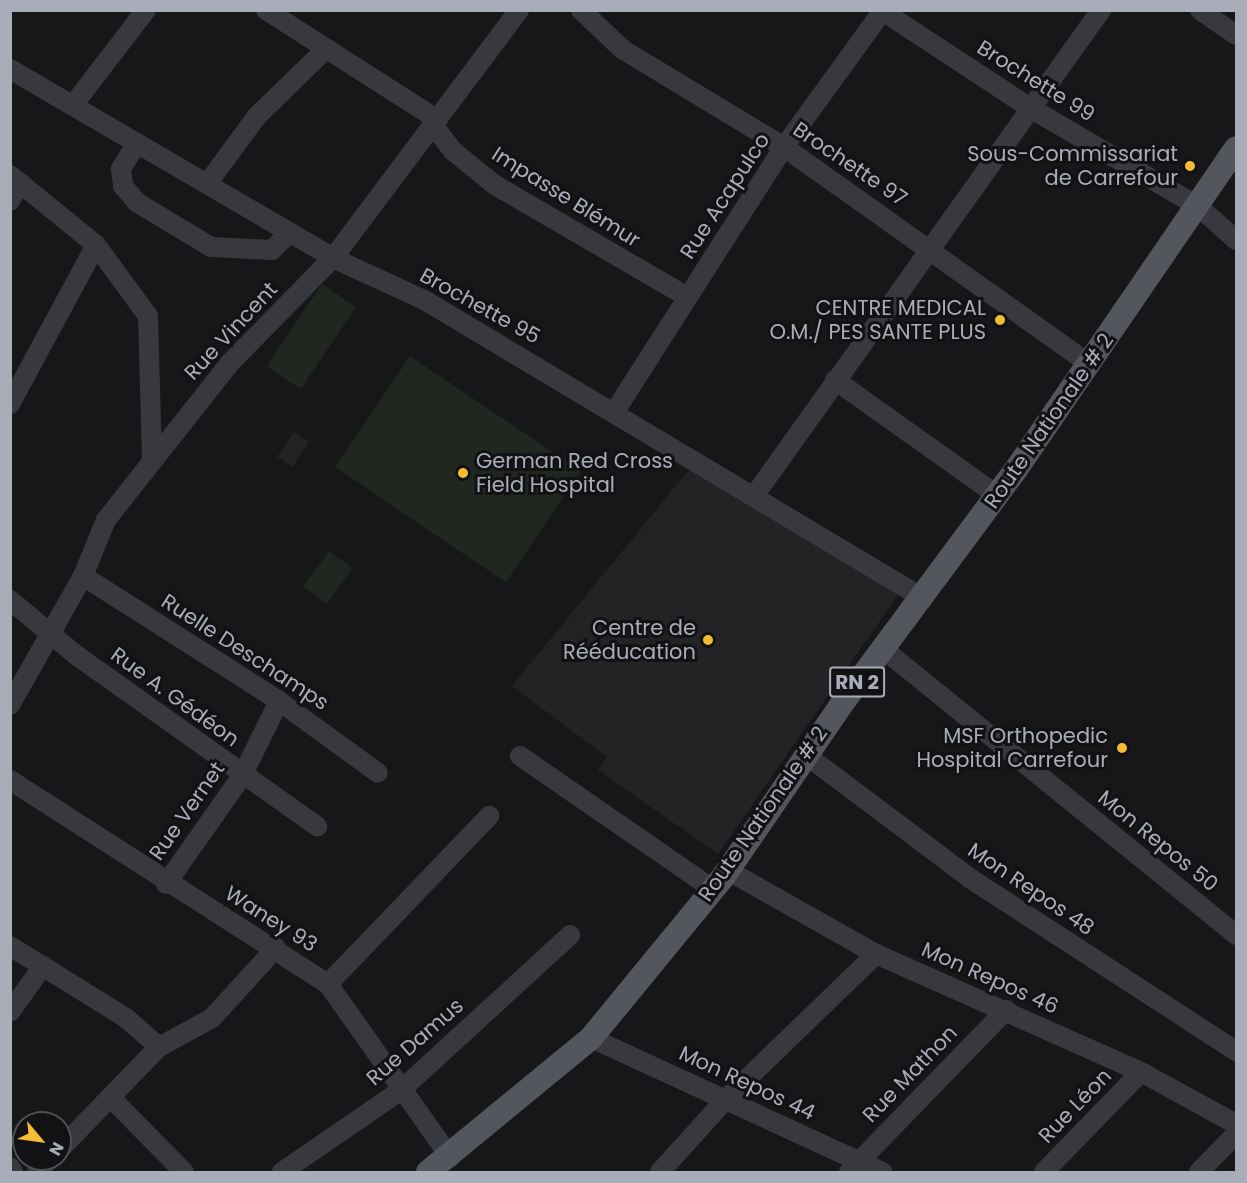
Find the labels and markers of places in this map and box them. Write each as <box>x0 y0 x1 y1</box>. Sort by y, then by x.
place label: Sous-Commissariat de Carrefour <box>967 141 1178 191</box>
marker: Sous-Commissariat de Carrefour <box>1183 159 1197 173</box>
place label: CENTRE MEDICAL O.M./ PES SANTE PLUS <box>769 295 986 345</box>
marker: CENTRE MEDICAL O.M./ PES SANTE PLUS <box>991 311 1009 329</box>
place label: German Red Cross Field Hospital <box>476 448 673 498</box>
marker: German Red Cross Field Hospital <box>454 464 472 482</box>
place label: Centre de Rééducation <box>563 615 696 665</box>
marker: Centre de Rééducation <box>701 633 715 647</box>
place label: MSF Orthopedic Hospital Carrefour <box>916 723 1108 773</box>
marker: MSF Orthopedic Hospital Carrefour <box>1113 739 1131 757</box>

